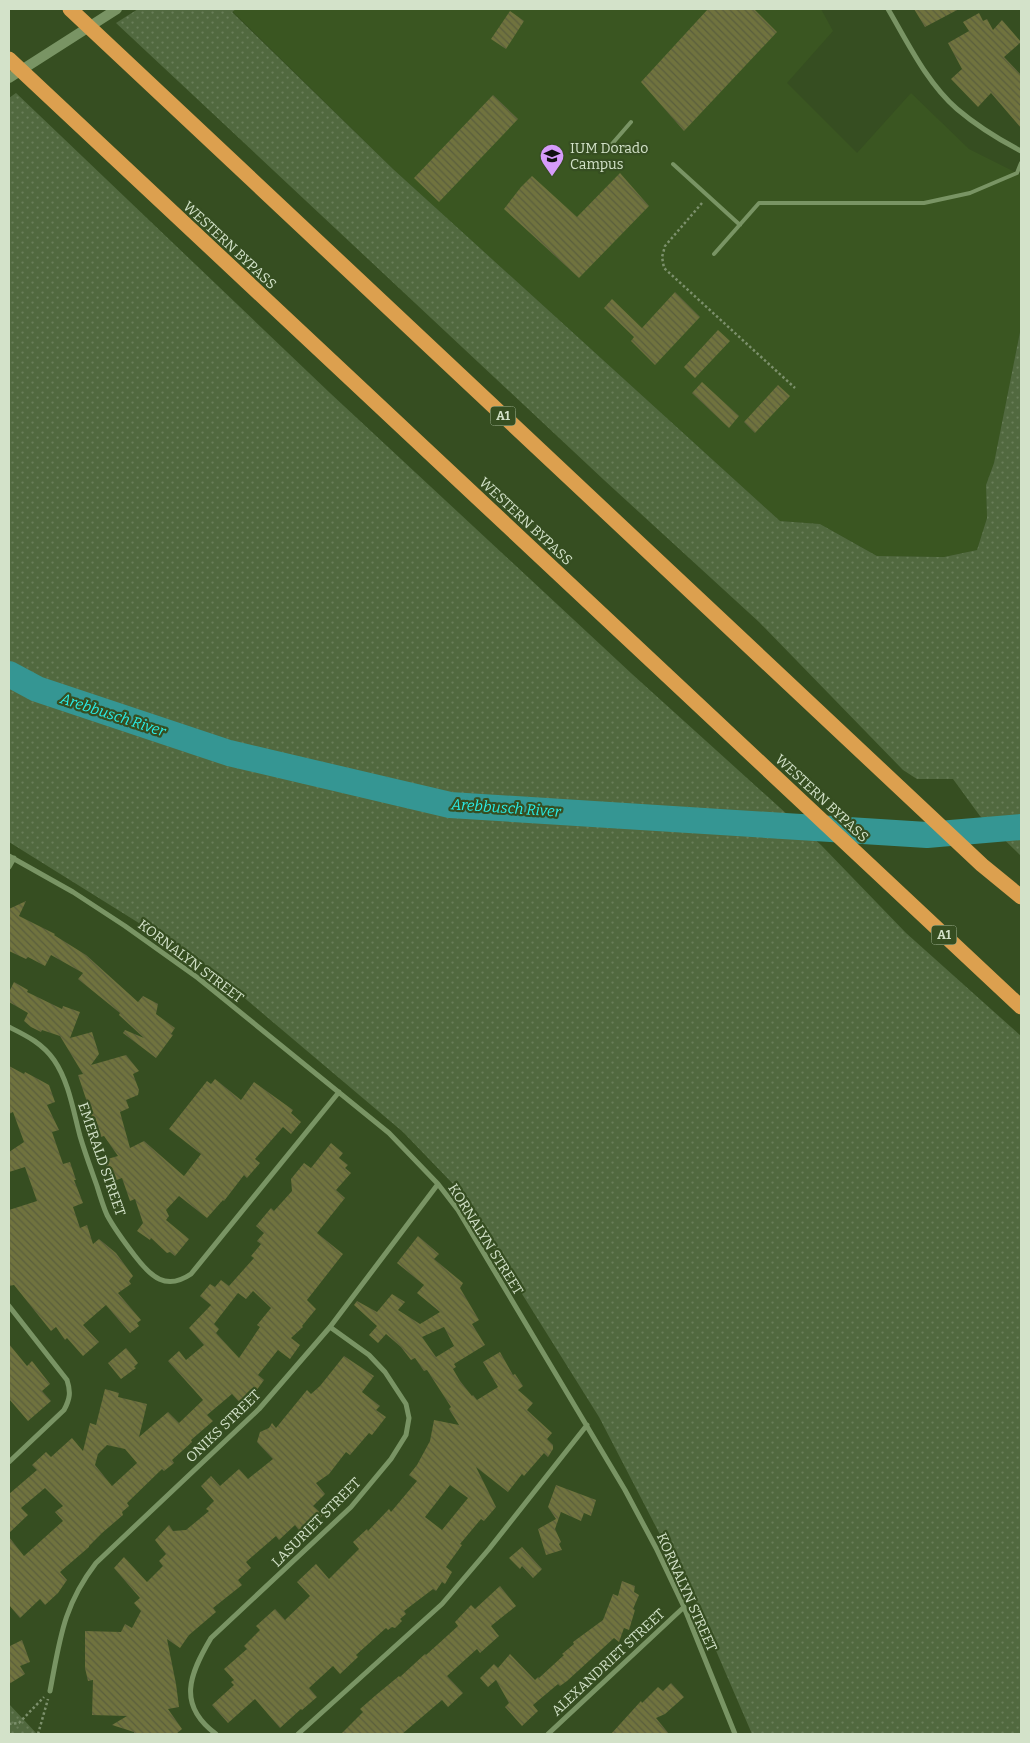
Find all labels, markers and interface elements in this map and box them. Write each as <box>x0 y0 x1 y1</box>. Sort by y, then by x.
place label: IUM Dorado Campus <box>570 140 648 173</box>
school or university icon: IUM Dorado Campus <box>539 143 565 177</box>
street label: WESTERN BYPASS <box>180 198 280 293</box>
road number: A1 <box>490 406 516 426</box>
street label: WESTERN BYPASS <box>476 474 576 569</box>
water label: Arebbusch River <box>57 689 169 741</box>
street label: WESTERN BYPASS <box>772 751 872 846</box>
water label: Arebbusch River <box>450 795 562 821</box>
street label: KORNALYN STREET <box>134 916 247 1007</box>
road number: A1 <box>932 926 956 944</box>
street label: EMERALD STREET <box>74 1100 129 1218</box>
street label: KORNALYN STREET <box>444 1180 527 1298</box>
street label: ONIKS STREET <box>182 1386 264 1466</box>
street label: LASURIET STREET <box>268 1474 364 1570</box>
street label: KORNALYN STREET <box>653 1530 720 1654</box>
street label: ALEXANDRIET STREET <box>548 1605 669 1719</box>

